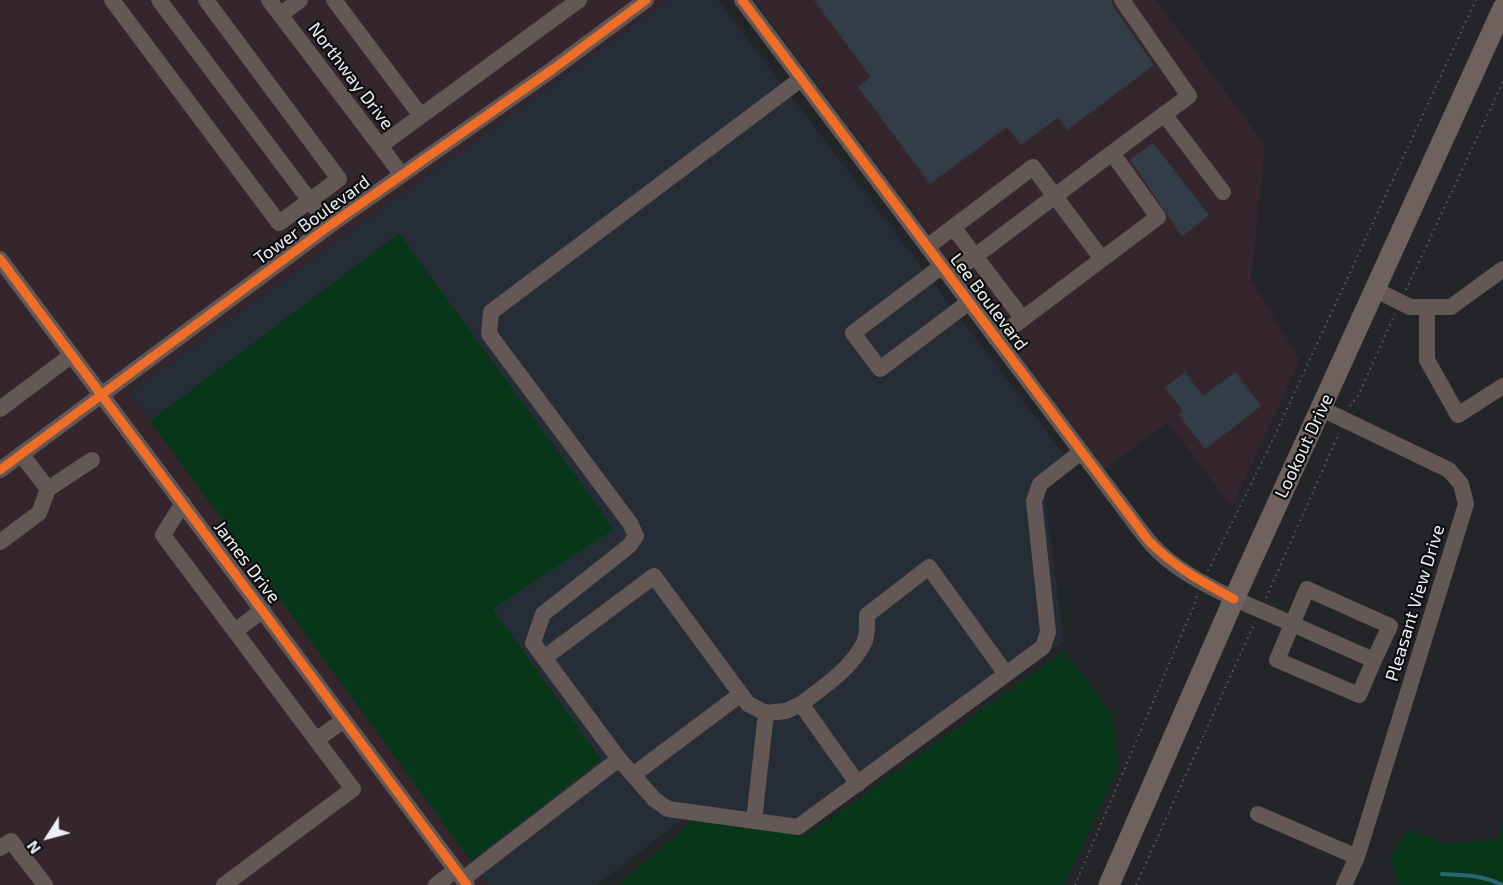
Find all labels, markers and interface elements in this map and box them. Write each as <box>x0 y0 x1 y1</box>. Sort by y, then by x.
street label: Northway Drive <box>304 18 398 134</box>
street label: Tower Boulevard <box>250 171 374 269</box>
street label: Lee Boulevard <box>946 249 1032 355</box>
street label: Lookout Drive <box>1270 390 1338 502</box>
street label: James Drive <box>209 517 285 607</box>
street label: Pleasant View Drive <box>1381 522 1449 684</box>
north arrow <box>18 807 78 867</box>
text: N <box>22 838 44 858</box>

